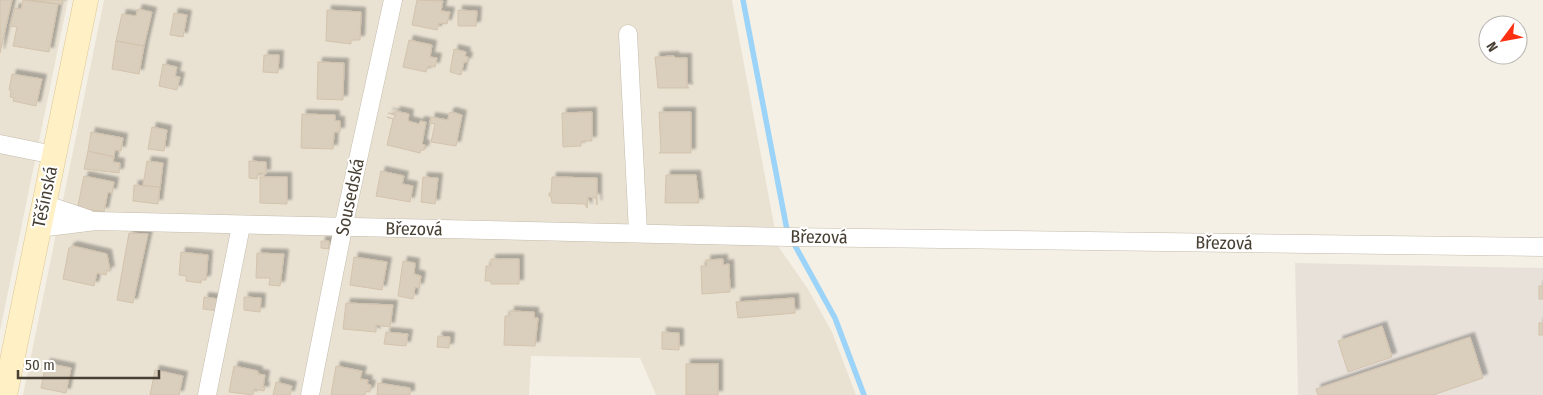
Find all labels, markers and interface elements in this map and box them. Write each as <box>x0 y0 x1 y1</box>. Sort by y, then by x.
north arrow <box>1478 15 1528 65</box>
text: N <box>1483 39 1502 55</box>
street label: Sousedská <box>331 156 369 238</box>
street label: Těšínská <box>28 164 62 230</box>
street label: Březová <box>385 218 443 241</box>
street label: Březová <box>790 226 848 249</box>
street label: Březová <box>1195 232 1253 255</box>
scale bar <box>18 348 159 380</box>
text: 50 m <box>25 356 55 374</box>

